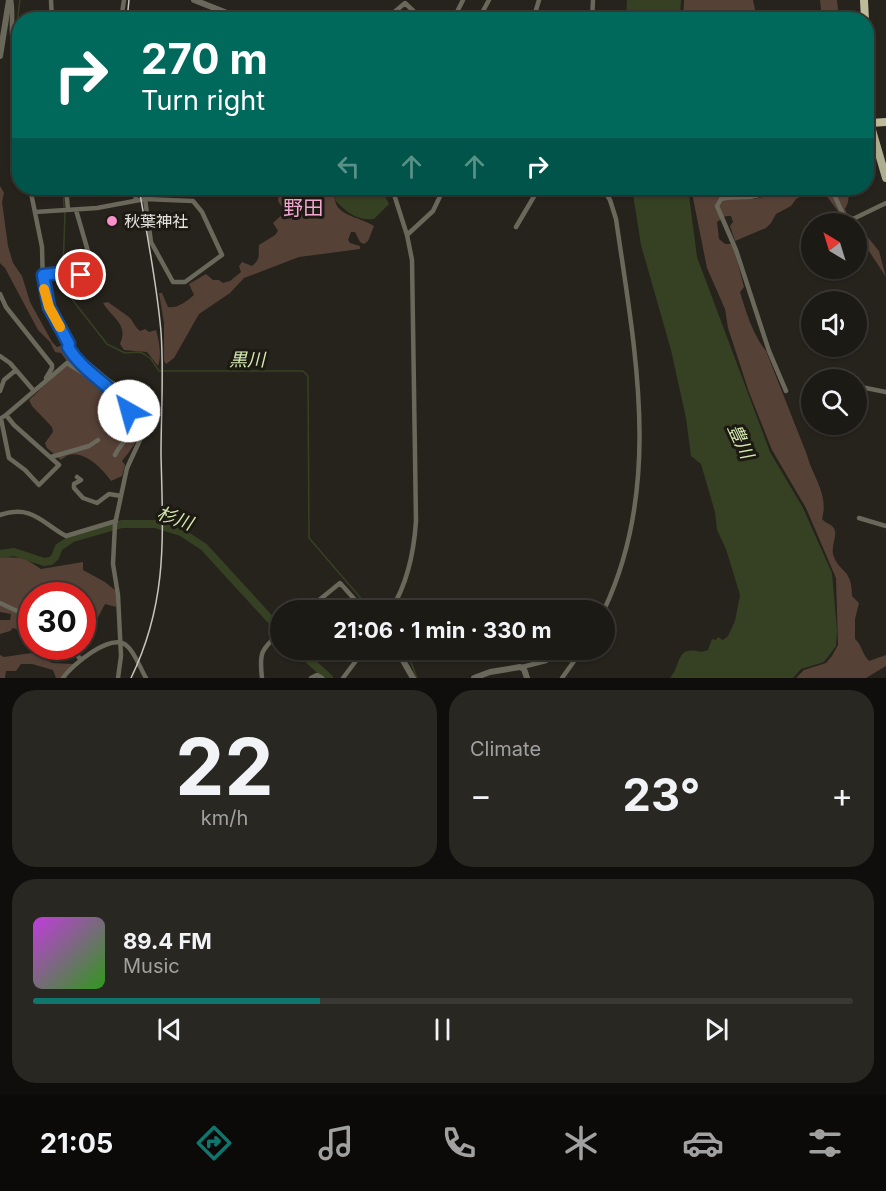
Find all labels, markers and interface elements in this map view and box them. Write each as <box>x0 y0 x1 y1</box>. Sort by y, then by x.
text: 270 m <box>141 33 268 84</box>
icon: right <box>42 36 120 114</box>
text: Turn right <box>141 84 265 117</box>
icon: left <box>332 150 365 183</box>
icon: ahead <box>395 150 428 183</box>
icon: ahead <box>458 150 491 183</box>
icon: right <box>521 150 554 183</box>
district label: 野田 <box>283 196 323 220</box>
place label: 秋葉神社 <box>124 211 188 231</box>
north arrow <box>801 213 867 279</box>
map controls <box>801 213 867 435</box>
marker: 秋葉神社 <box>105 214 119 228</box>
pin <box>55 249 106 300</box>
icon: arrive <box>64 258 97 291</box>
button: sound <box>801 291 867 357</box>
water label: 黒川 <box>229 349 267 370</box>
button: search <box>801 369 867 435</box>
position arrow <box>97 379 161 443</box>
water label: 豊川 <box>724 420 759 464</box>
water label: 杉川 <box>155 502 197 534</box>
speed limit sign: 30 <box>18 582 96 660</box>
text: 21:06 · 1 min · 330 m <box>333 617 552 643</box>
text: 22 <box>175 719 274 814</box>
text: Climate <box>470 737 541 761</box>
text: 23° <box>623 767 700 822</box>
text: − <box>470 775 492 815</box>
text: + <box>831 775 853 815</box>
text: km/h <box>201 806 248 830</box>
text: 89.4 FM <box>123 928 212 954</box>
text: Music <box>123 954 180 978</box>
icon: previous <box>153 1013 186 1046</box>
icon: pause <box>426 1013 459 1046</box>
icon: next <box>700 1013 733 1046</box>
icon: directions <box>193 1122 235 1164</box>
icon: music <box>315 1122 357 1164</box>
icon: phone <box>438 1122 480 1164</box>
icon: climate <box>560 1122 602 1164</box>
icon: car <box>682 1122 724 1164</box>
icon: filters <box>804 1122 846 1164</box>
text: 21:05 <box>40 1127 113 1160</box>

